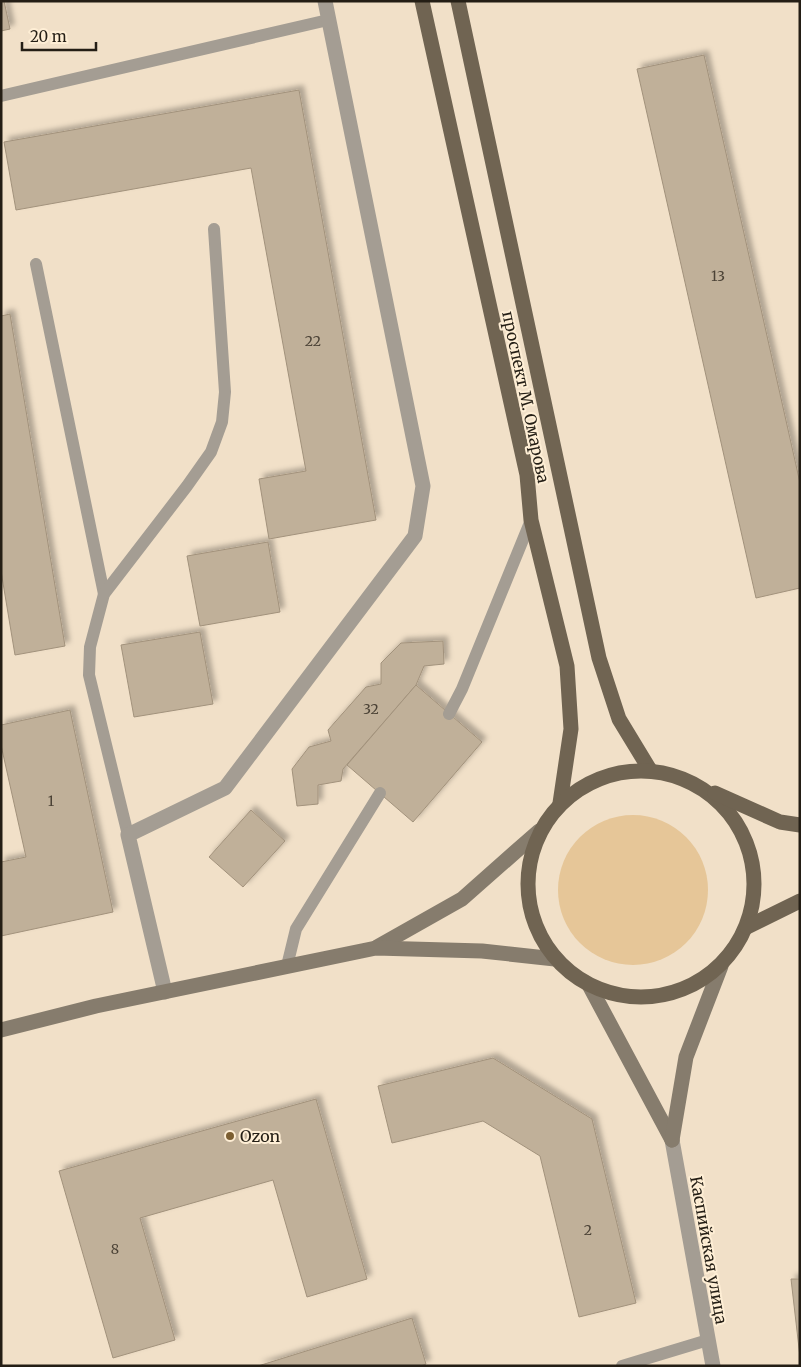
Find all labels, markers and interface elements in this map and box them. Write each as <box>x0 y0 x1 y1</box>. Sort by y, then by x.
scale bar <box>22 20 96 52</box>
text: 20 m <box>30 27 67 46</box>
house number: 13 <box>711 267 725 285</box>
street label: проспект М. Омарова <box>498 309 554 485</box>
house number: 22 <box>305 332 321 350</box>
house number: 32 <box>363 700 379 718</box>
house number: 1 <box>48 792 54 810</box>
place label: Ozon <box>240 1126 280 1146</box>
marker: Ozon <box>224 1130 236 1142</box>
street label: Каспийская улица <box>686 1174 732 1326</box>
house number: 2 <box>584 1221 592 1239</box>
house number: 8 <box>111 1240 119 1258</box>

